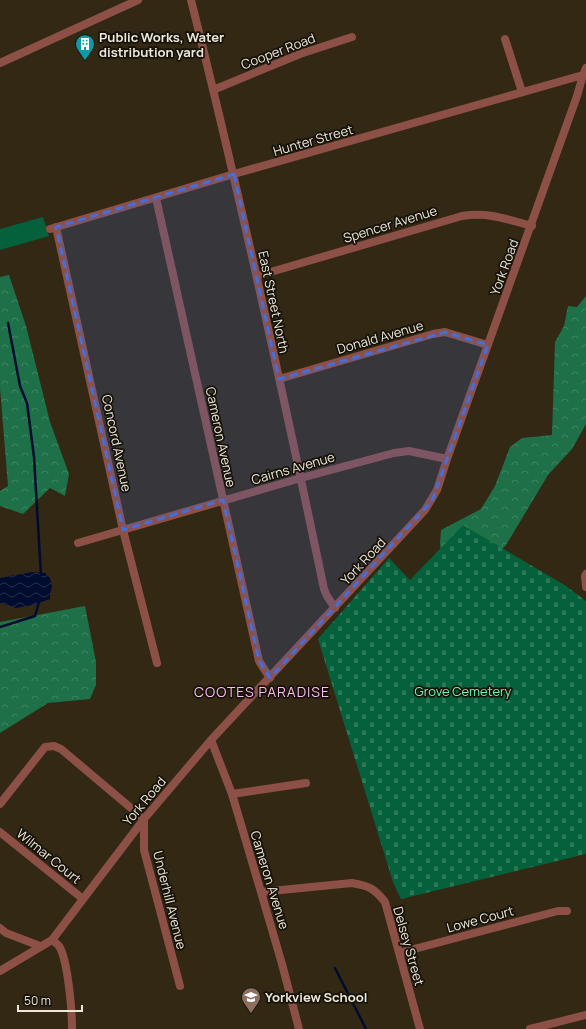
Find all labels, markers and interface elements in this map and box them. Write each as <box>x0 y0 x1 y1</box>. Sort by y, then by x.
place label: Public Works, Water distribution yard <box>99 28 224 61</box>
street label: Cooper Road <box>238 29 318 73</box>
building icon: Public Works, Water distribution yard <box>74 33 96 61</box>
street label: Hunter Street <box>271 120 355 160</box>
street label: Spencer Avenue <box>341 201 439 247</box>
street label: York Road <box>486 236 522 298</box>
street label: East Street North <box>254 249 294 355</box>
street label: Donald Avenue <box>335 316 426 358</box>
street label: Cameron Avenue <box>202 385 241 489</box>
street label: Concord Avenue <box>98 393 136 494</box>
street label: Cairns Avenue <box>249 447 337 488</box>
street label: York Road <box>336 533 390 589</box>
district label: COOTES PARADISE <box>194 682 330 701</box>
park label: Grove Cemetery <box>415 682 512 700</box>
street label: York Road <box>118 773 170 829</box>
street label: Wilmar Court <box>13 824 85 888</box>
street label: Cameron Avenue <box>246 829 294 932</box>
street label: Underhill Avenue <box>149 849 191 951</box>
street label: Lowe Court <box>445 901 515 937</box>
street label: Delsey Street <box>389 904 429 988</box>
school or university icon: Yorkview School <box>240 986 262 1014</box>
scale bar <box>18 987 82 1013</box>
place label: Yorkview School <box>265 988 367 1006</box>
text: 50 m <box>24 992 51 1009</box>

